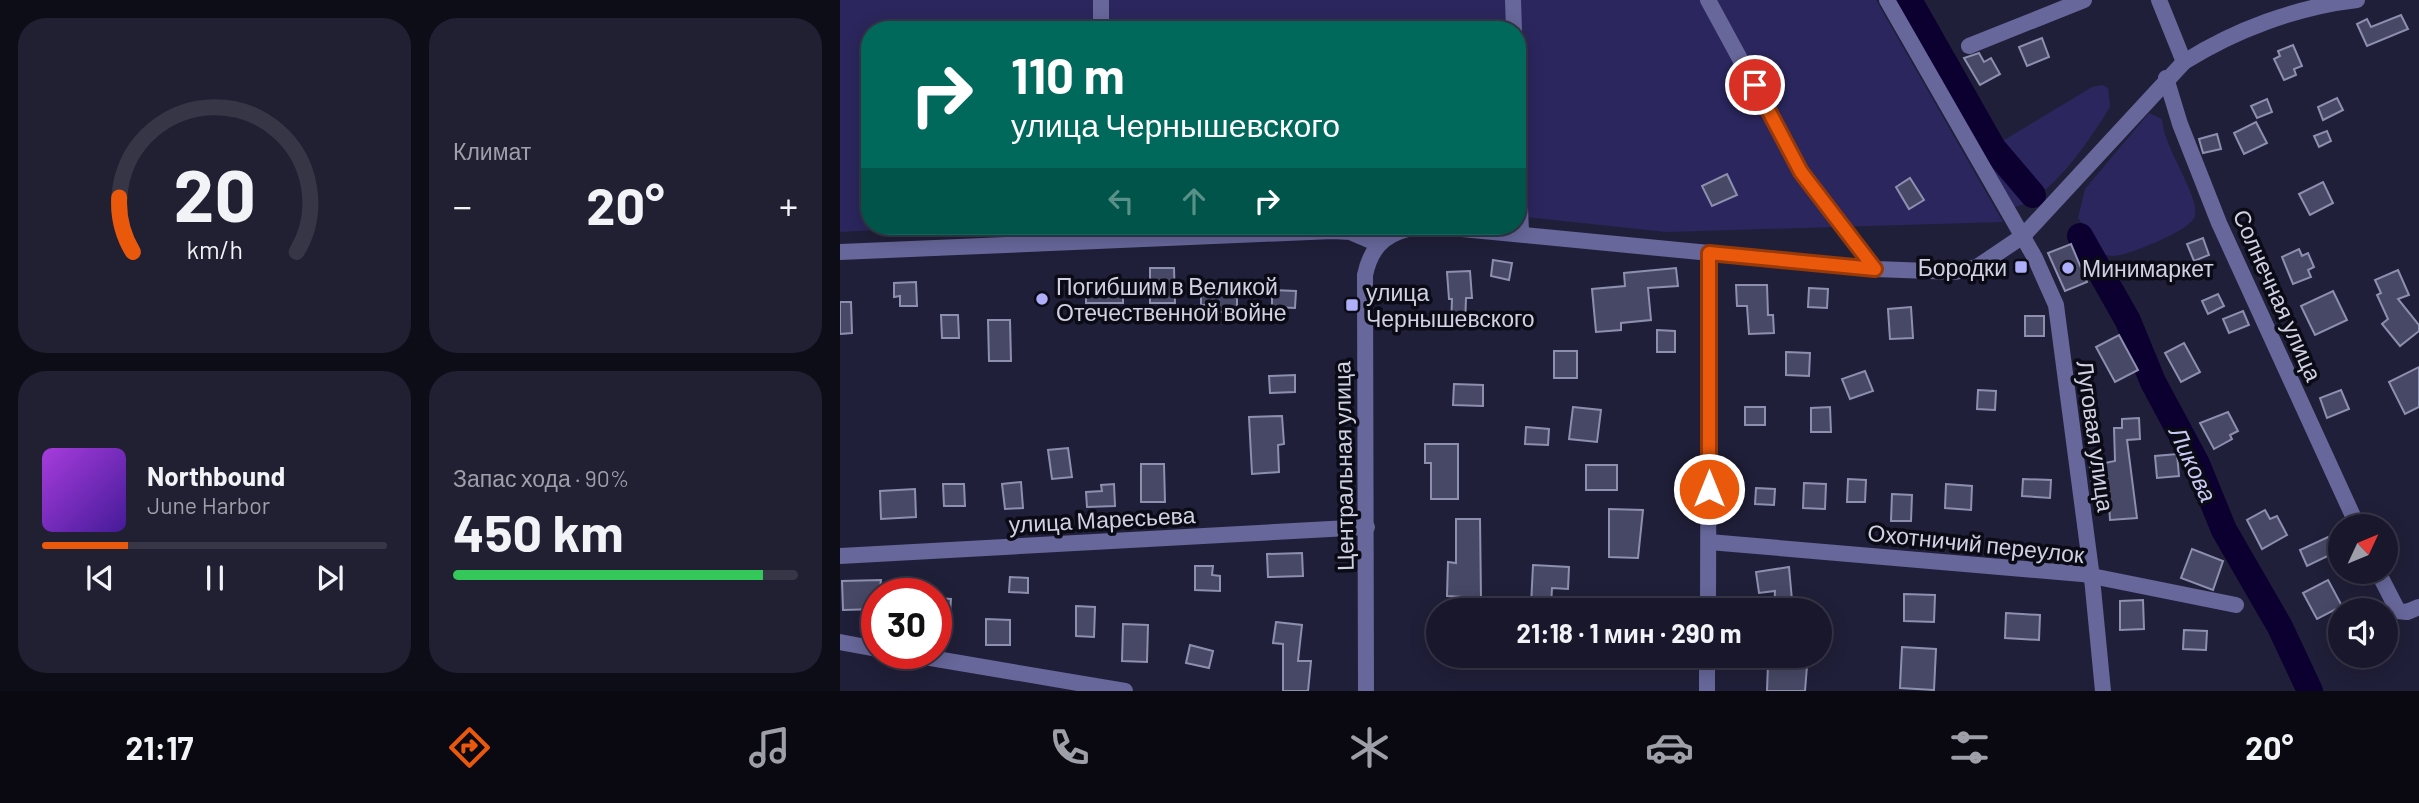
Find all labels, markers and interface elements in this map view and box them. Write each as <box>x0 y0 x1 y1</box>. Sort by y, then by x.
text: 110 m <box>1011 45 1125 104</box>
icon: right <box>896 49 987 140</box>
pin <box>1725 55 1785 115</box>
icon: arrive <box>1736 66 1774 104</box>
text: улица Чернышевского <box>1011 105 1340 143</box>
text: Климат <box>453 137 531 165</box>
text: 20 <box>173 149 256 237</box>
text: 20° <box>586 173 665 235</box>
text: − <box>453 182 472 228</box>
text: + <box>779 182 798 228</box>
icon: left <box>1102 182 1140 220</box>
icon: ahead <box>1175 182 1213 220</box>
icon: right <box>1248 182 1286 220</box>
street label: Солнечная улица <box>2228 205 2328 385</box>
text: km/h <box>186 233 243 263</box>
place label: Бородки <box>1918 253 2007 281</box>
place label: Минимаркет <box>2082 254 2214 282</box>
marker: Бородки <box>2013 259 2029 275</box>
marker: Минимаркет <box>2060 260 2076 276</box>
place label: Погибшим в Великой Отечественной войне <box>1056 272 1287 326</box>
place label: улица Чернышевского <box>1366 278 1535 332</box>
marker: Погибшим в Великой Отечественной войне <box>1034 291 1050 307</box>
marker: улица Чернышевского <box>1344 297 1360 313</box>
street label: Луговая улица <box>2072 359 2121 514</box>
street label: Центральная улица <box>1327 361 1359 571</box>
water label: Ликова <box>2163 420 2224 506</box>
position arrow <box>1672 452 1746 526</box>
text: Northbound <box>147 460 285 491</box>
text: Запас хода · 90% <box>453 464 629 492</box>
text: June Harbor <box>147 491 270 519</box>
text: 450 km <box>453 500 624 562</box>
street label: улица Маресьева <box>1008 500 1196 538</box>
north arrow <box>2328 514 2398 584</box>
map controls <box>2328 514 2398 668</box>
street label: Охотничий переулок <box>1866 518 2087 568</box>
icon: previous <box>81 559 119 597</box>
icon: pause <box>196 559 234 597</box>
icon: next <box>311 559 349 597</box>
speed limit sign: 30 <box>861 578 952 669</box>
button: sound <box>2328 598 2398 668</box>
text: 21:18 · 1 мин · 290 m <box>1517 617 1741 648</box>
icon: directions <box>445 723 494 772</box>
icon: music <box>745 723 794 772</box>
icon: phone <box>1045 723 1094 772</box>
icon: climate <box>1345 723 1394 772</box>
icon: car <box>1645 723 1694 772</box>
icon: filters <box>1945 723 1994 772</box>
text: 21:17 <box>126 728 193 766</box>
text: 20° <box>2245 728 2293 766</box>

